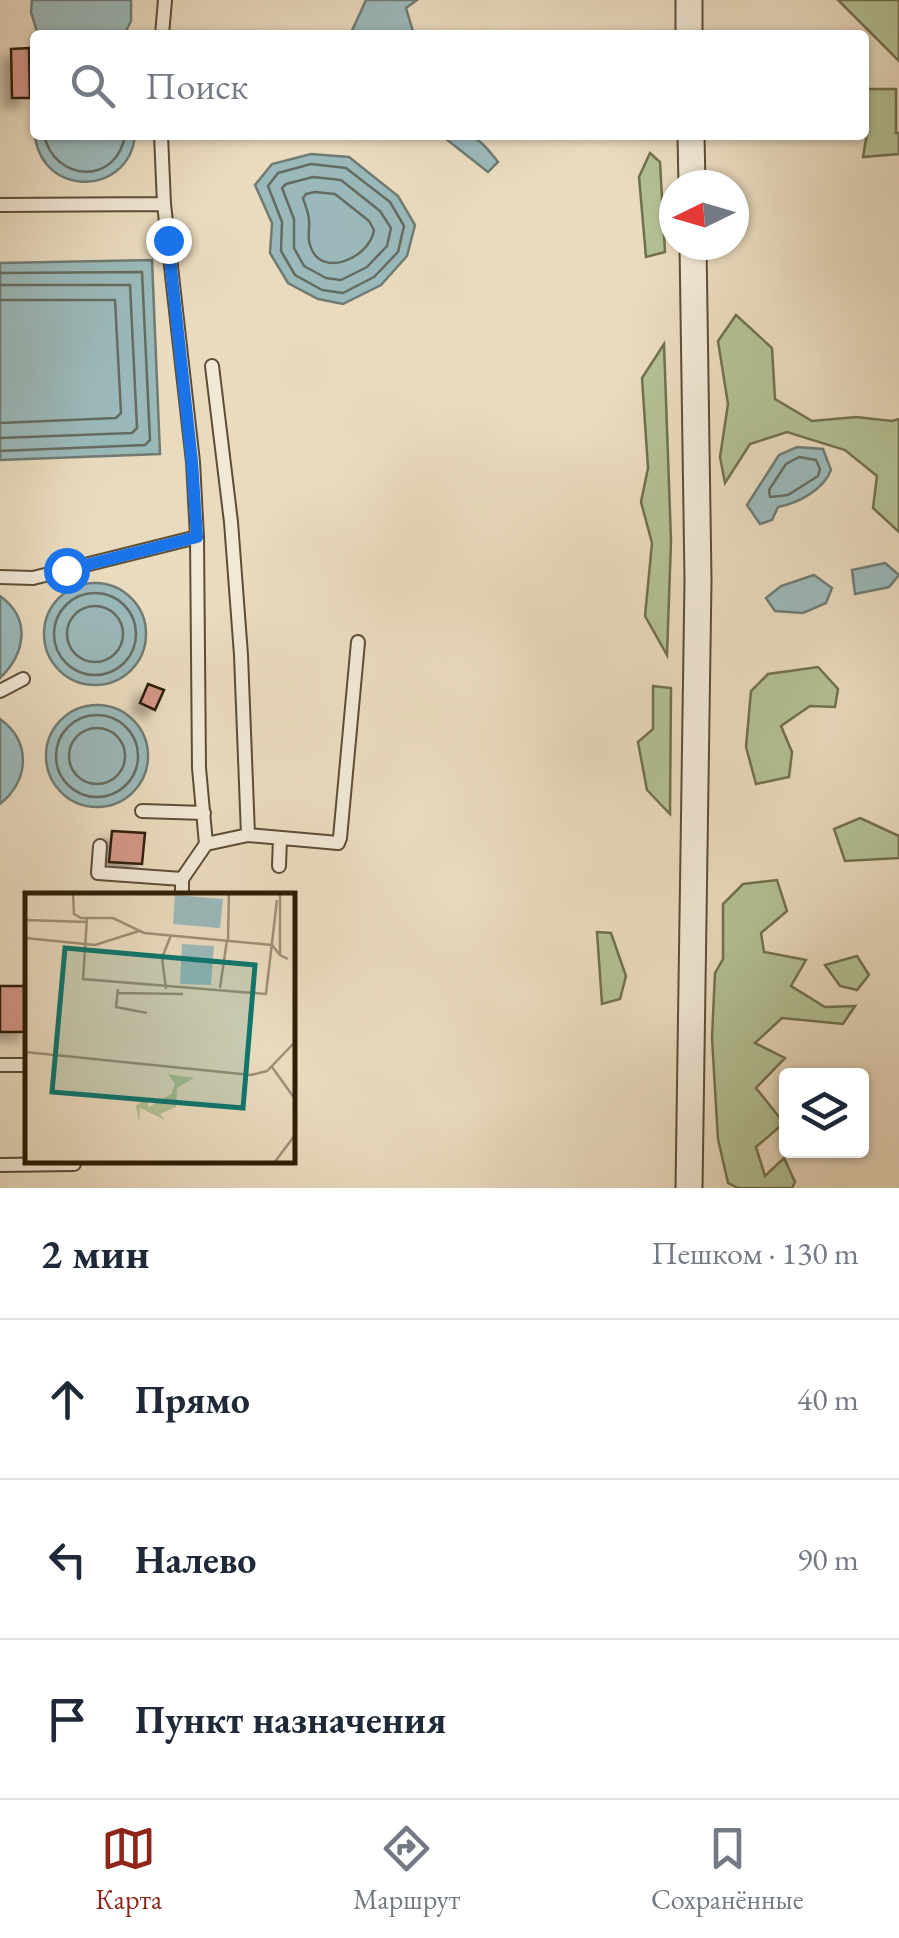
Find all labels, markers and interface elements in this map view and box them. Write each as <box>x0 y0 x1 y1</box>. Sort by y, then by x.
search box <box>30 30 869 140</box>
icon: search <box>65 58 120 113</box>
text: Поиск <box>145 61 248 110</box>
north arrow <box>659 170 749 260</box>
route end <box>146 218 192 264</box>
route start <box>44 548 90 594</box>
inset map <box>25 893 295 1163</box>
map controls <box>779 1068 869 1158</box>
button: layers <box>779 1068 869 1158</box>
text: 2 мин <box>40 1226 149 1281</box>
text: Пешком · 130 m <box>651 1232 859 1274</box>
icon: ahead <box>40 1372 95 1427</box>
text: Прямо <box>135 1375 250 1424</box>
text: 40 m <box>797 1378 859 1420</box>
icon: left <box>40 1532 95 1587</box>
text: Налево <box>135 1535 256 1584</box>
text: 90 m <box>797 1538 859 1580</box>
icon: arrive <box>40 1692 95 1747</box>
text: Пункт назначения <box>135 1695 446 1744</box>
tab: Карта <box>95 1821 162 1917</box>
tab: Маршрут <box>353 1821 460 1917</box>
tab: Сохранённые <box>651 1821 804 1917</box>

